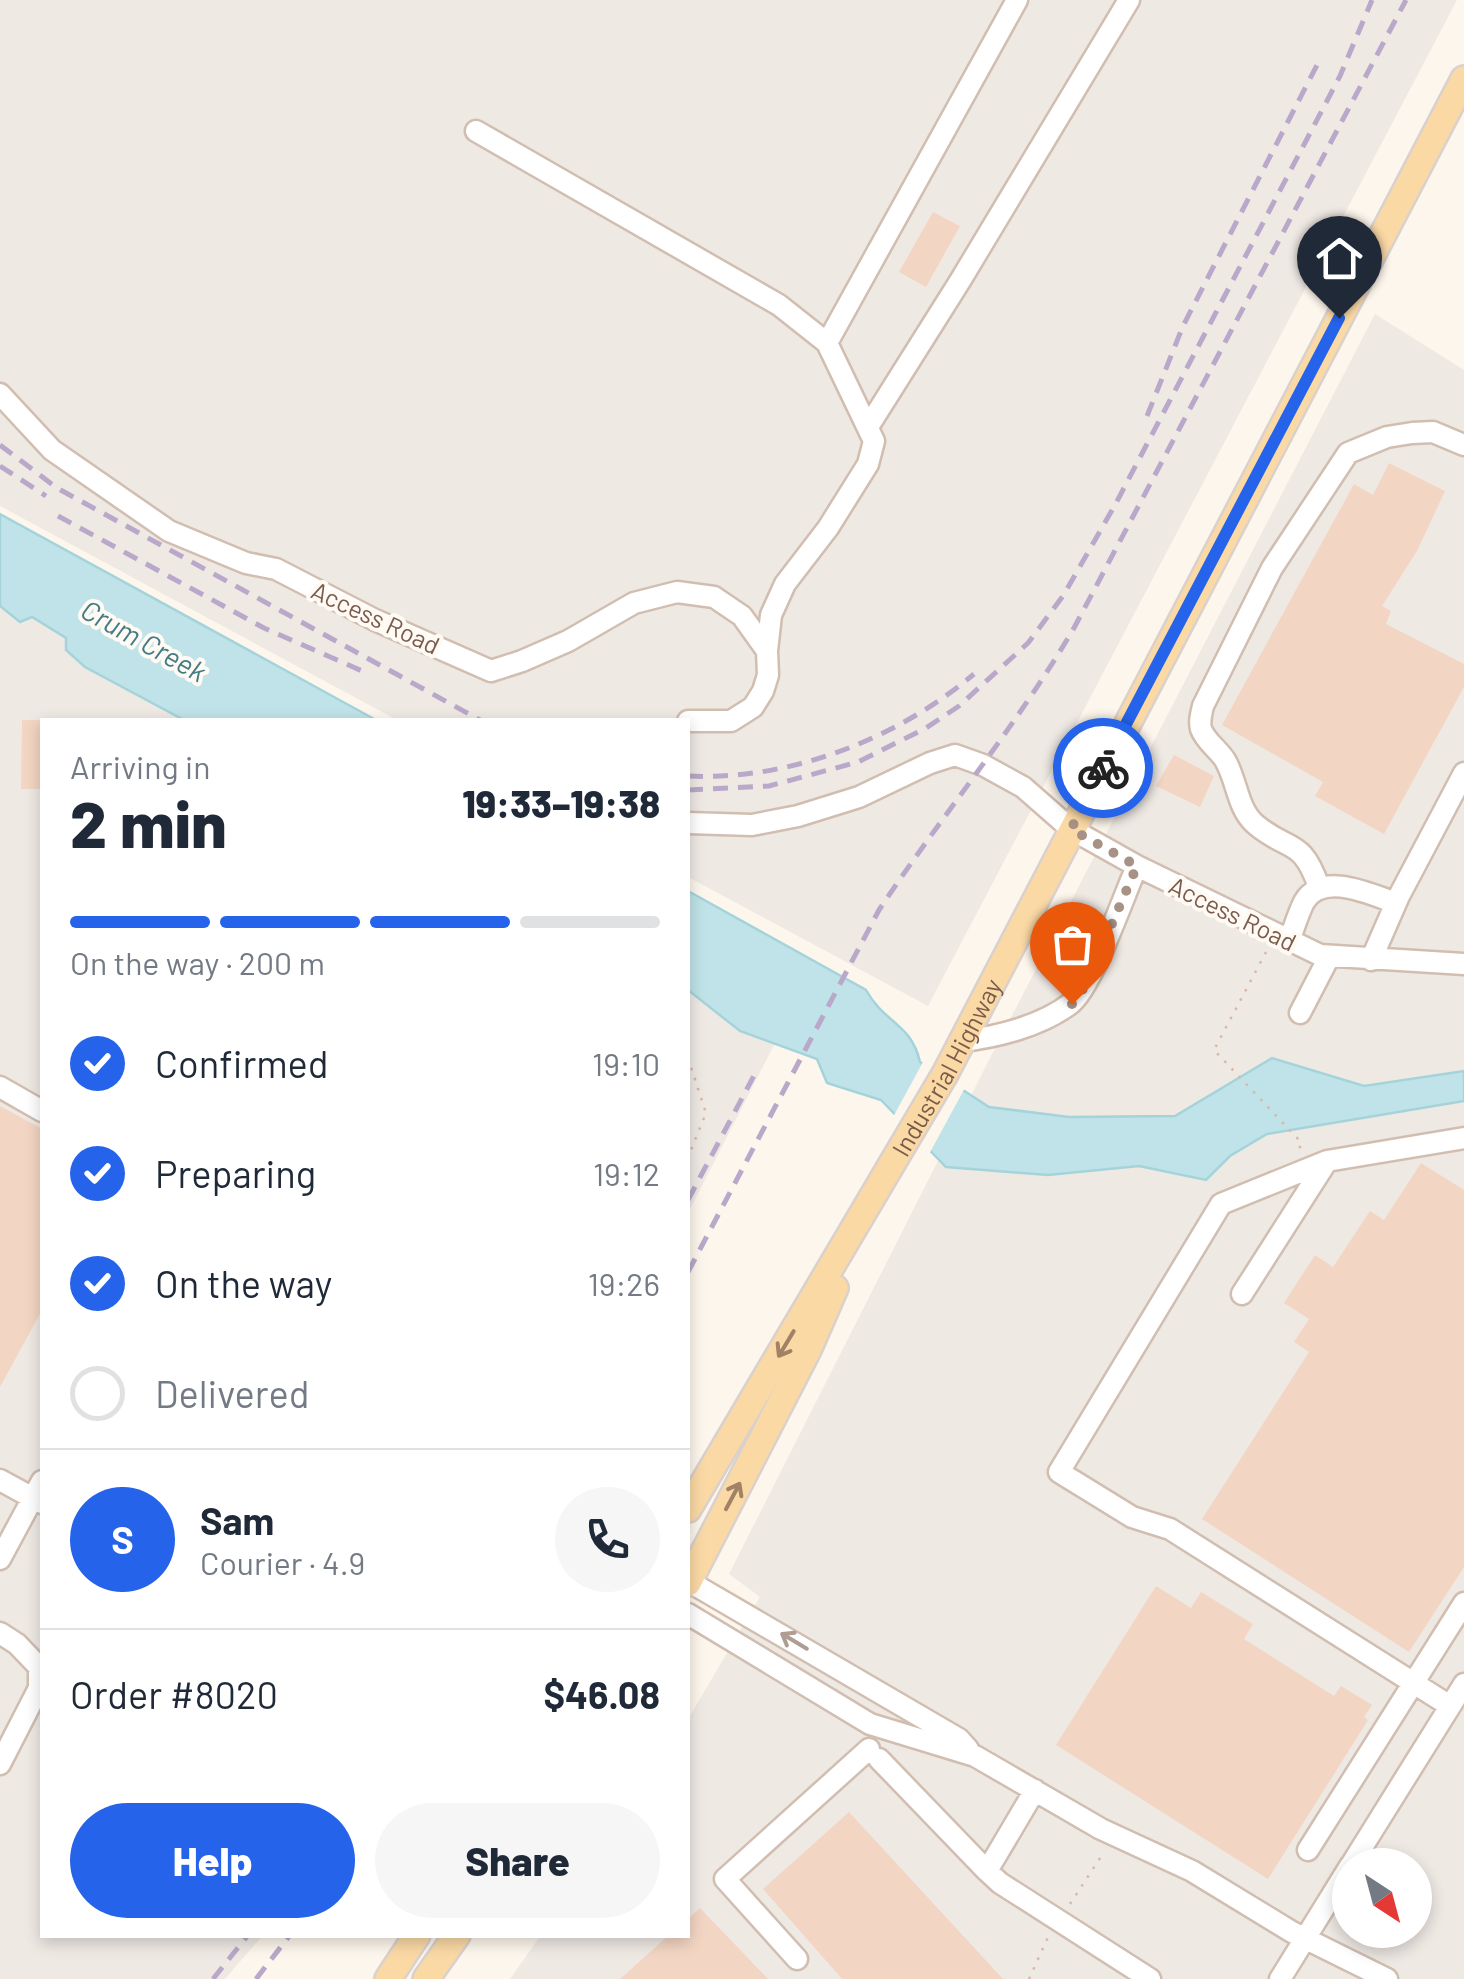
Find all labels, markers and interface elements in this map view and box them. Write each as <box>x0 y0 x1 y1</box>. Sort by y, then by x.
pin <box>1297 216 1382 319</box>
icon: home <box>1312 231 1367 286</box>
street label: Access Road <box>307 574 445 660</box>
water label: Crum Creek <box>76 592 213 688</box>
courier <box>1053 718 1153 818</box>
icon: bike <box>1076 741 1131 796</box>
text: Arriving in <box>70 747 210 785</box>
text: 19:33–19:38 <box>462 780 660 826</box>
text: 2 min <box>70 783 227 861</box>
street label: Access Road <box>1165 869 1301 957</box>
pin <box>1030 902 1115 1005</box>
icon: bag <box>1045 917 1100 972</box>
text: On the way · 200 m <box>70 943 325 981</box>
street label: Industrial Highway <box>885 973 1007 1161</box>
icon: check <box>70 1036 125 1091</box>
text: Confirmed <box>155 1040 328 1086</box>
text: 19:10 <box>592 1044 660 1082</box>
icon: check <box>70 1146 125 1201</box>
text: Preparing <box>155 1150 316 1196</box>
text: 19:12 <box>593 1154 660 1192</box>
icon: check <box>70 1256 125 1311</box>
text: On the way <box>155 1260 332 1306</box>
text: 19:26 <box>588 1264 660 1302</box>
one-way arrow <box>776 1329 796 1358</box>
text: Delivered <box>155 1370 309 1416</box>
one-way arrow <box>724 1482 743 1512</box>
button: phone <box>555 1487 660 1592</box>
text: Sam <box>200 1497 274 1543</box>
text: S <box>111 1516 134 1562</box>
text: Courier · 4.9 <box>200 1543 365 1581</box>
one-way arrow <box>780 1631 809 1651</box>
text: Order #8020 <box>70 1671 278 1717</box>
text: $46.08 <box>543 1671 660 1717</box>
button: Help <box>70 1803 355 1918</box>
button: Share <box>375 1803 660 1918</box>
north arrow <box>1332 1848 1432 1948</box>
map controls <box>1332 1848 1432 1948</box>

